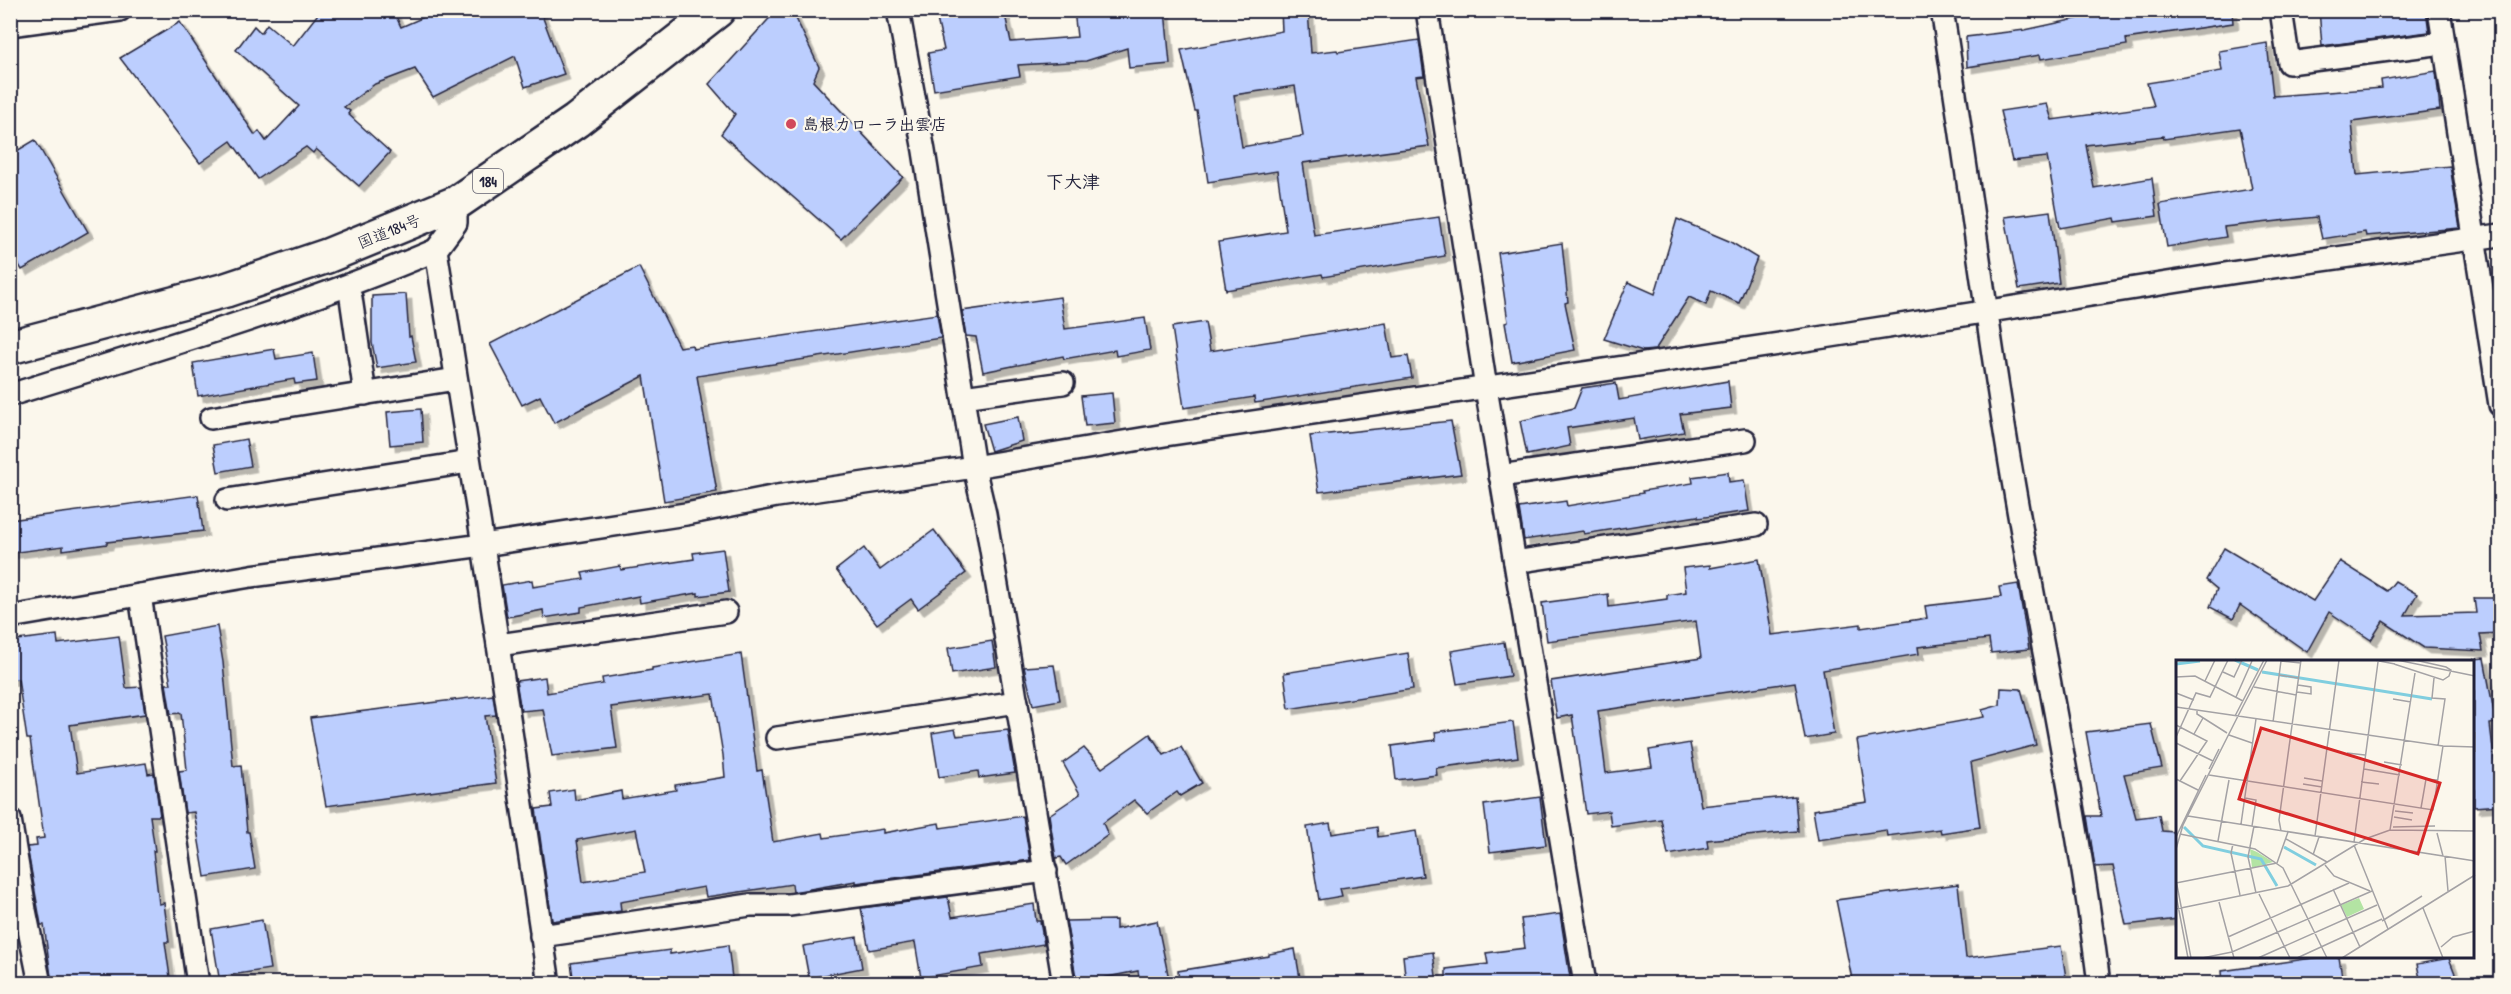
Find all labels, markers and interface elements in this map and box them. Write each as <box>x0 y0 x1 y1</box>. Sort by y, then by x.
place label: 島根カローラ出雲店 <box>803 113 947 135</box>
marker: 島根カローラ出雲店 <box>784 117 798 131</box>
road number: 184 <box>473 169 503 193</box>
district label: 下大津 <box>1046 169 1100 194</box>
street label: 国道184号 <box>354 208 424 254</box>
inset map <box>2176 660 2475 958</box>

